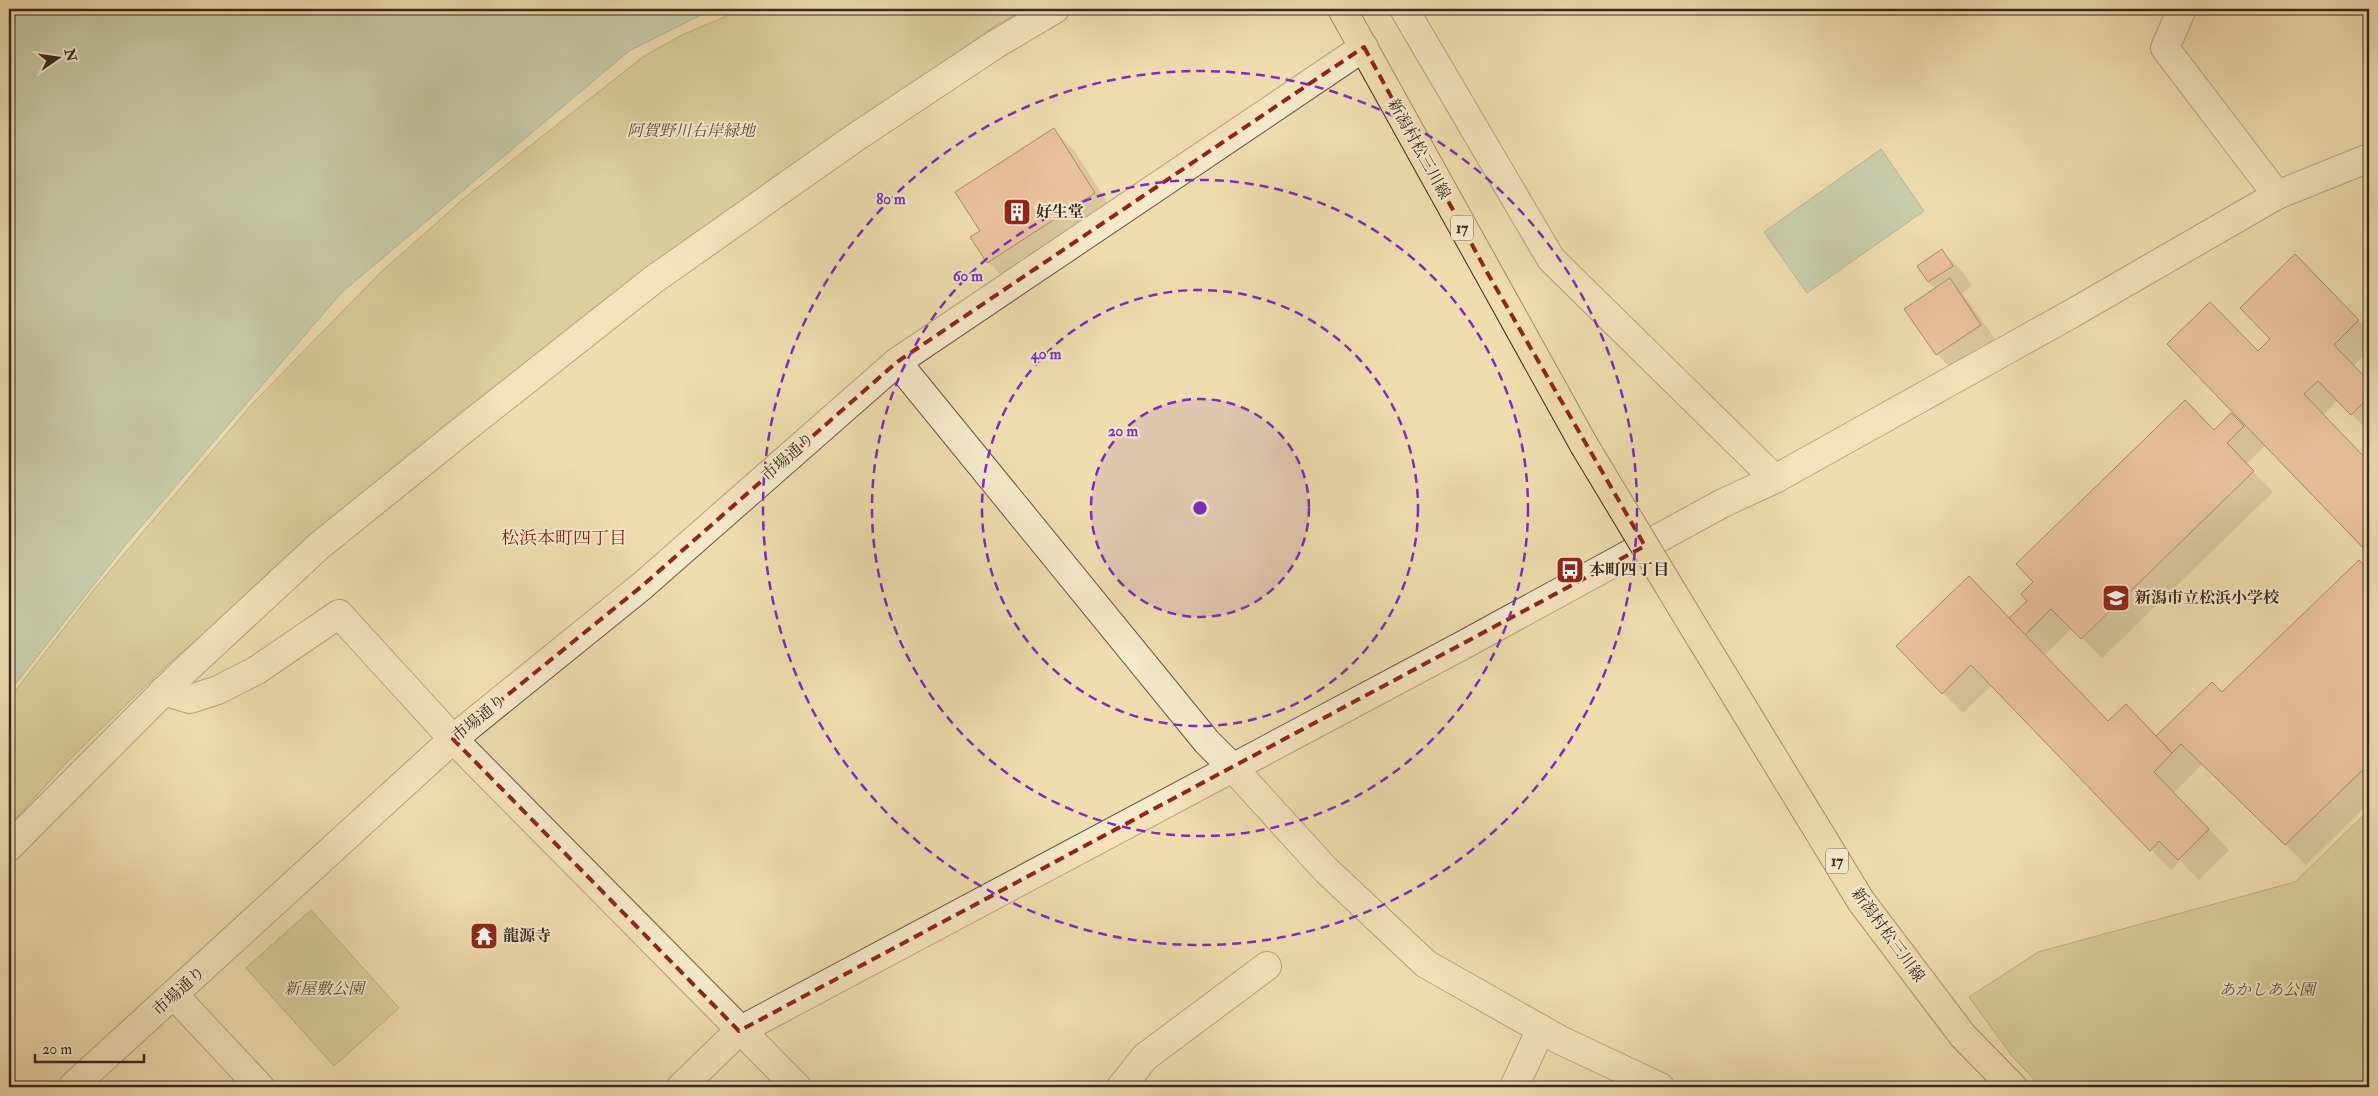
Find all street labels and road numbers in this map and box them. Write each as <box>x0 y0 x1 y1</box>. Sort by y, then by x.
street label: 新潟村松三川線 <box>1383 95 1455 203</box>
road number: 17 <box>1451 216 1473 240</box>
street label: 市場通り <box>757 428 819 486</box>
street label: 市場通り <box>448 690 510 746</box>
road number: 17 <box>1826 848 1848 874</box>
street label: 新潟村松三川線 <box>1847 884 1929 986</box>
street label: 市場通り <box>149 962 209 1020</box>

